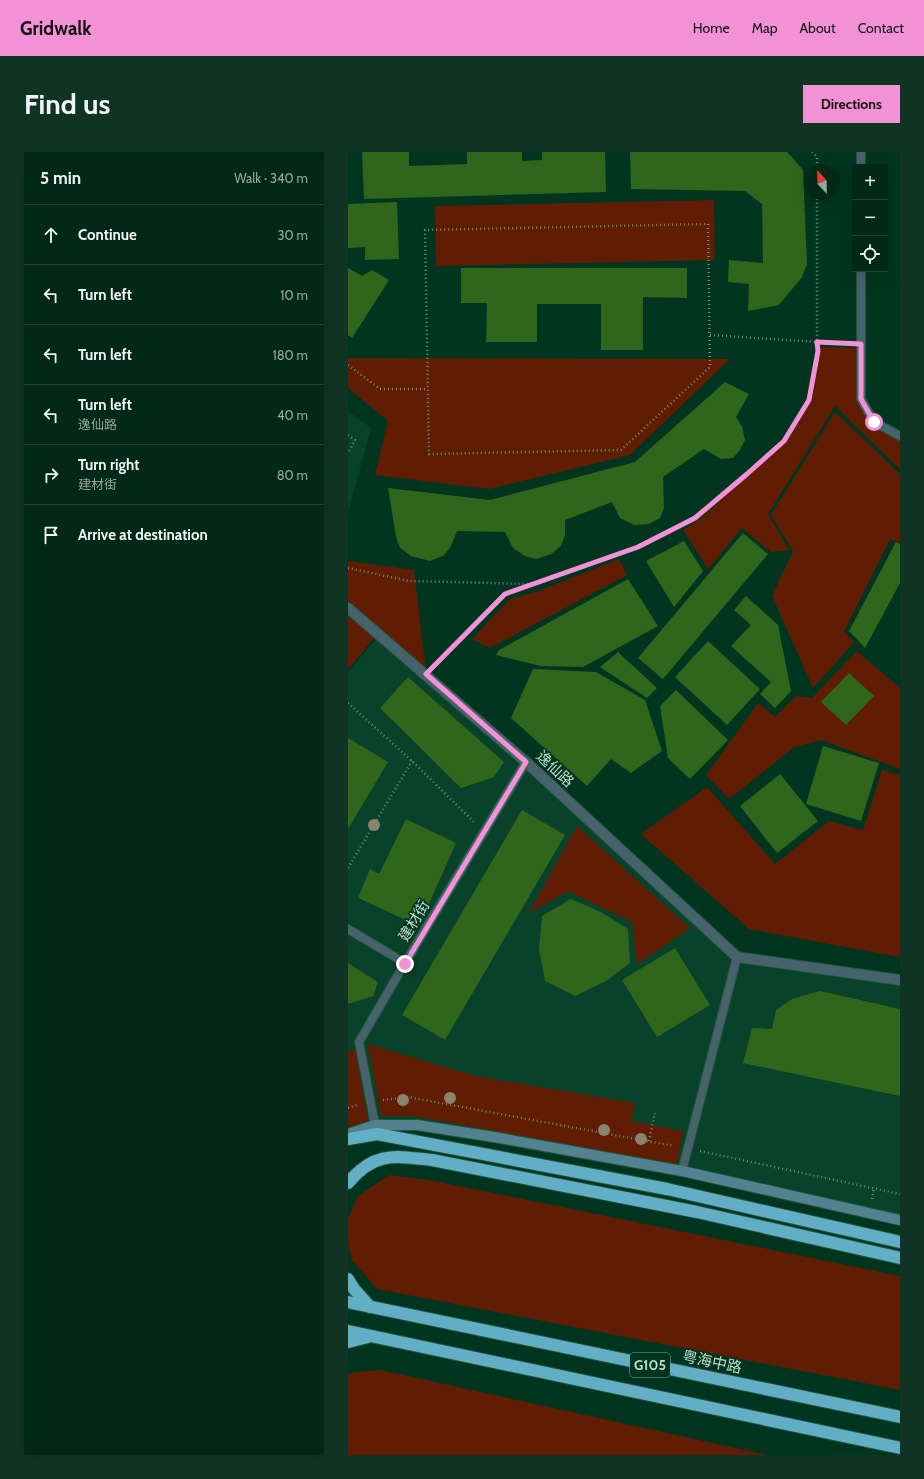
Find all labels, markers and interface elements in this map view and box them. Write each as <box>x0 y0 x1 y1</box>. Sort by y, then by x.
text: Gridwalk <box>20 17 92 40</box>
text: Home <box>693 19 730 37</box>
text: Map <box>752 19 777 37</box>
text: About <box>799 19 836 37</box>
text: Contact <box>858 19 904 37</box>
button: Directions <box>803 85 900 123</box>
text: Find us <box>24 87 110 121</box>
north arrow <box>804 164 840 200</box>
map controls <box>852 164 888 272</box>
button: + <box>852 164 888 200</box>
text: 5 min <box>40 168 81 188</box>
text: Walk · 340 m <box>234 170 308 186</box>
button: − <box>852 200 888 236</box>
icon: ahead <box>40 224 62 246</box>
text: Continue <box>78 226 137 244</box>
text: 30 m <box>278 227 308 243</box>
button: locate <box>852 236 888 272</box>
icon: left <box>40 284 62 306</box>
text: Turn left <box>78 286 132 304</box>
text: 10 m <box>280 287 308 303</box>
icon: left <box>40 344 62 366</box>
text: Turn left <box>78 346 132 364</box>
text: 180 m <box>272 347 308 363</box>
text: Turn left <box>78 396 132 414</box>
icon: left <box>40 404 62 426</box>
text: 40 m <box>277 407 308 423</box>
route start <box>865 413 883 431</box>
text: 逸仙路 <box>78 416 117 432</box>
text: Turn right <box>78 456 139 474</box>
icon: right <box>40 464 62 486</box>
text: 80 m <box>277 467 308 483</box>
text: 建材街 <box>78 476 117 492</box>
icon: arrive <box>40 524 62 546</box>
text: Arrive at destination <box>78 526 208 544</box>
street label: 逸仙路 <box>532 747 578 791</box>
street label: 建材街 <box>395 897 433 945</box>
route end <box>396 955 414 973</box>
street label: 粤海中路 <box>681 1347 743 1377</box>
road number: G105 <box>630 1353 670 1377</box>

